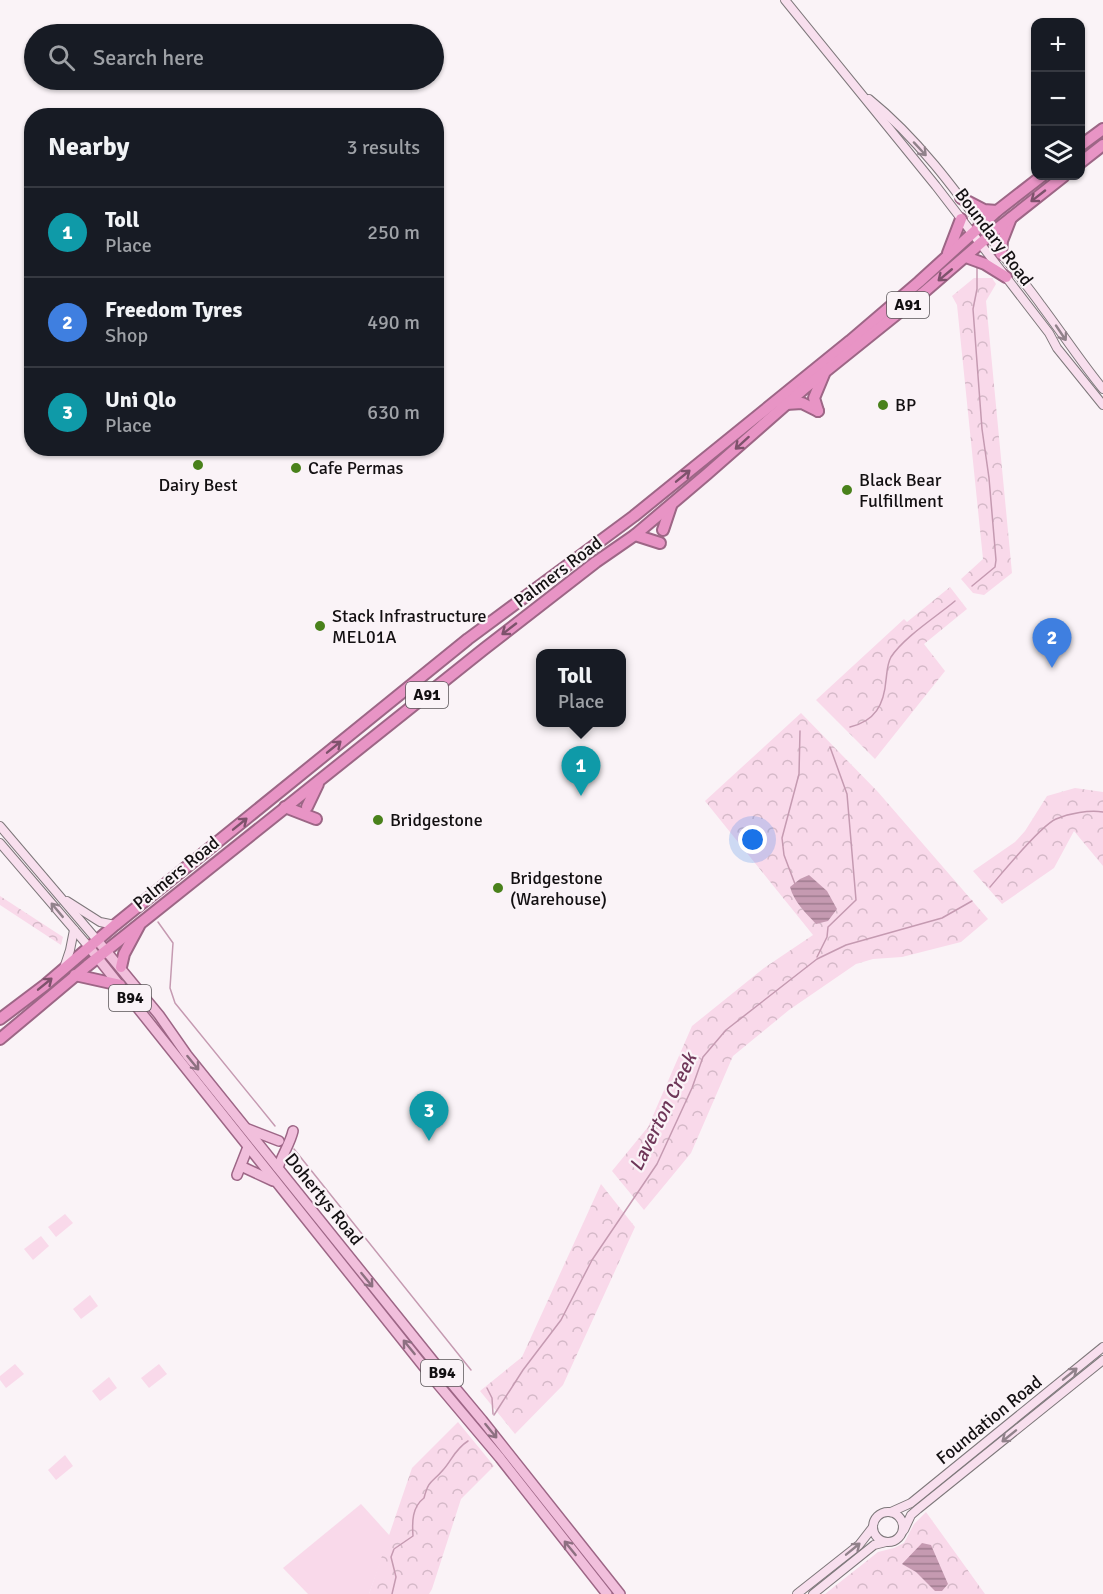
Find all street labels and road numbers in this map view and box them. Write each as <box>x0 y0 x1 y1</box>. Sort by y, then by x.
street label: Boundary Road <box>950 184 1038 290</box>
road number: A91 <box>887 292 929 318</box>
street label: Palmers Road <box>510 532 606 612</box>
road number: A91 <box>406 682 448 708</box>
street label: Palmers Road <box>128 832 224 914</box>
road number: B94 <box>109 985 151 1011</box>
street label: Dohertys Road <box>280 1149 368 1249</box>
road number: B94 <box>421 1360 463 1386</box>
street label: Foundation Road <box>932 1371 1046 1469</box>

